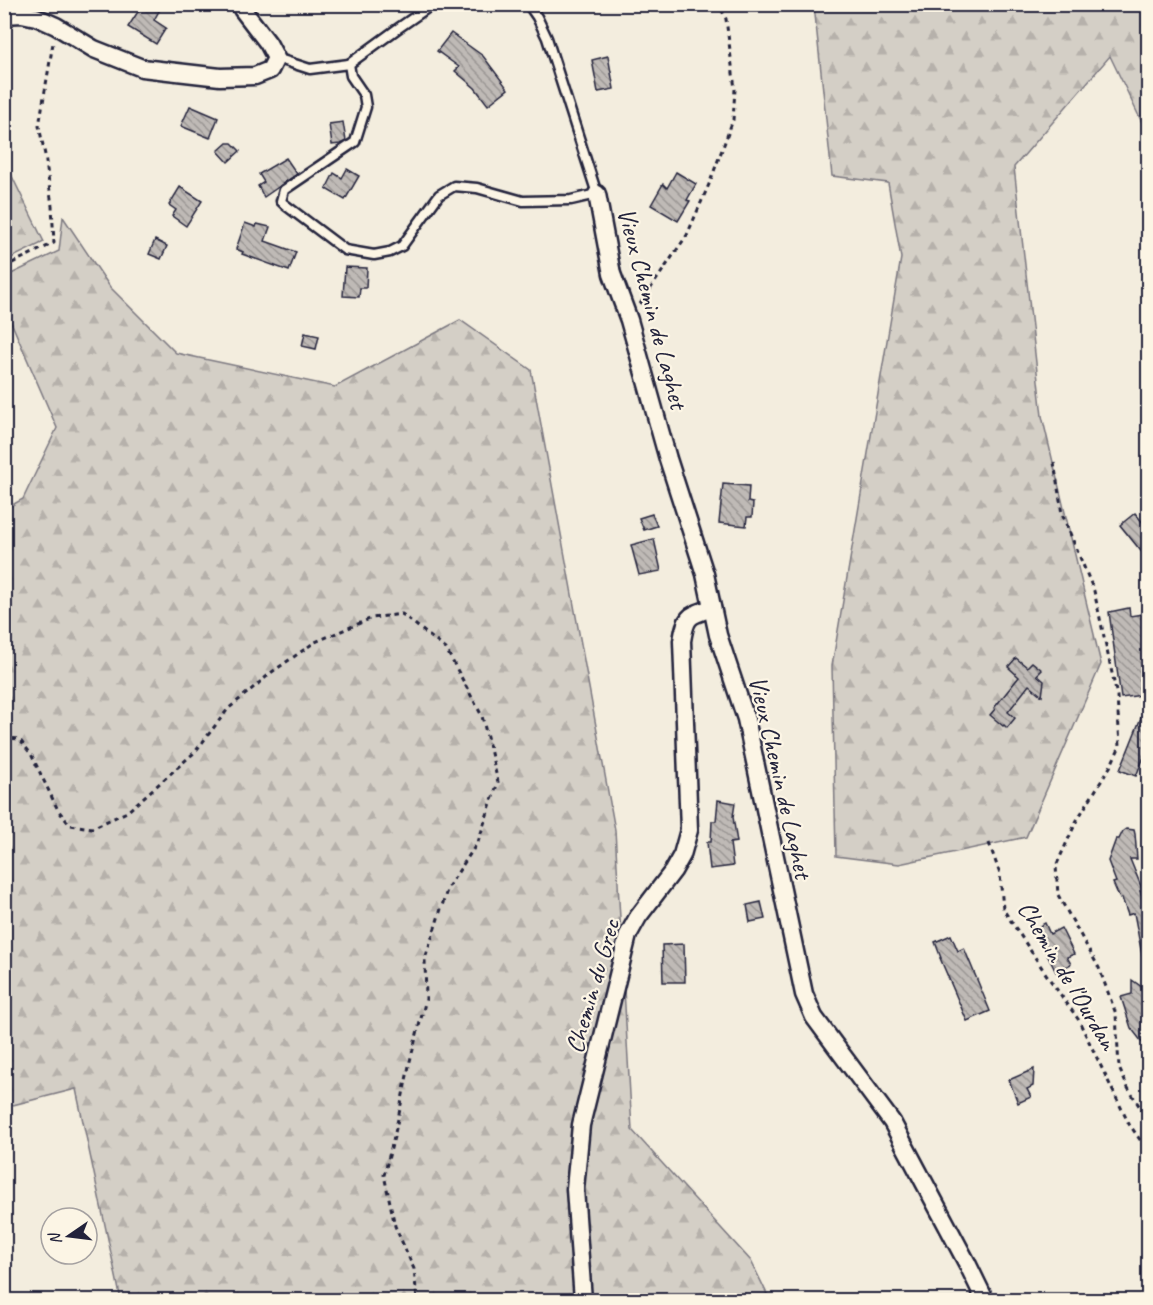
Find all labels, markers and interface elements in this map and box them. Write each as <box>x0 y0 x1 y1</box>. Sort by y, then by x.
street label: Vieux Chemin de Laghet <box>610 204 696 415</box>
street label: Vieux Chemin de Laghet <box>741 673 820 884</box>
street label: Chemin de l'Ourdan <box>1010 895 1126 1057</box>
street label: Chemin du Grec <box>558 914 628 1057</box>
north arrow <box>39 1206 99 1266</box>
text: N <box>44 1229 66 1247</box>

